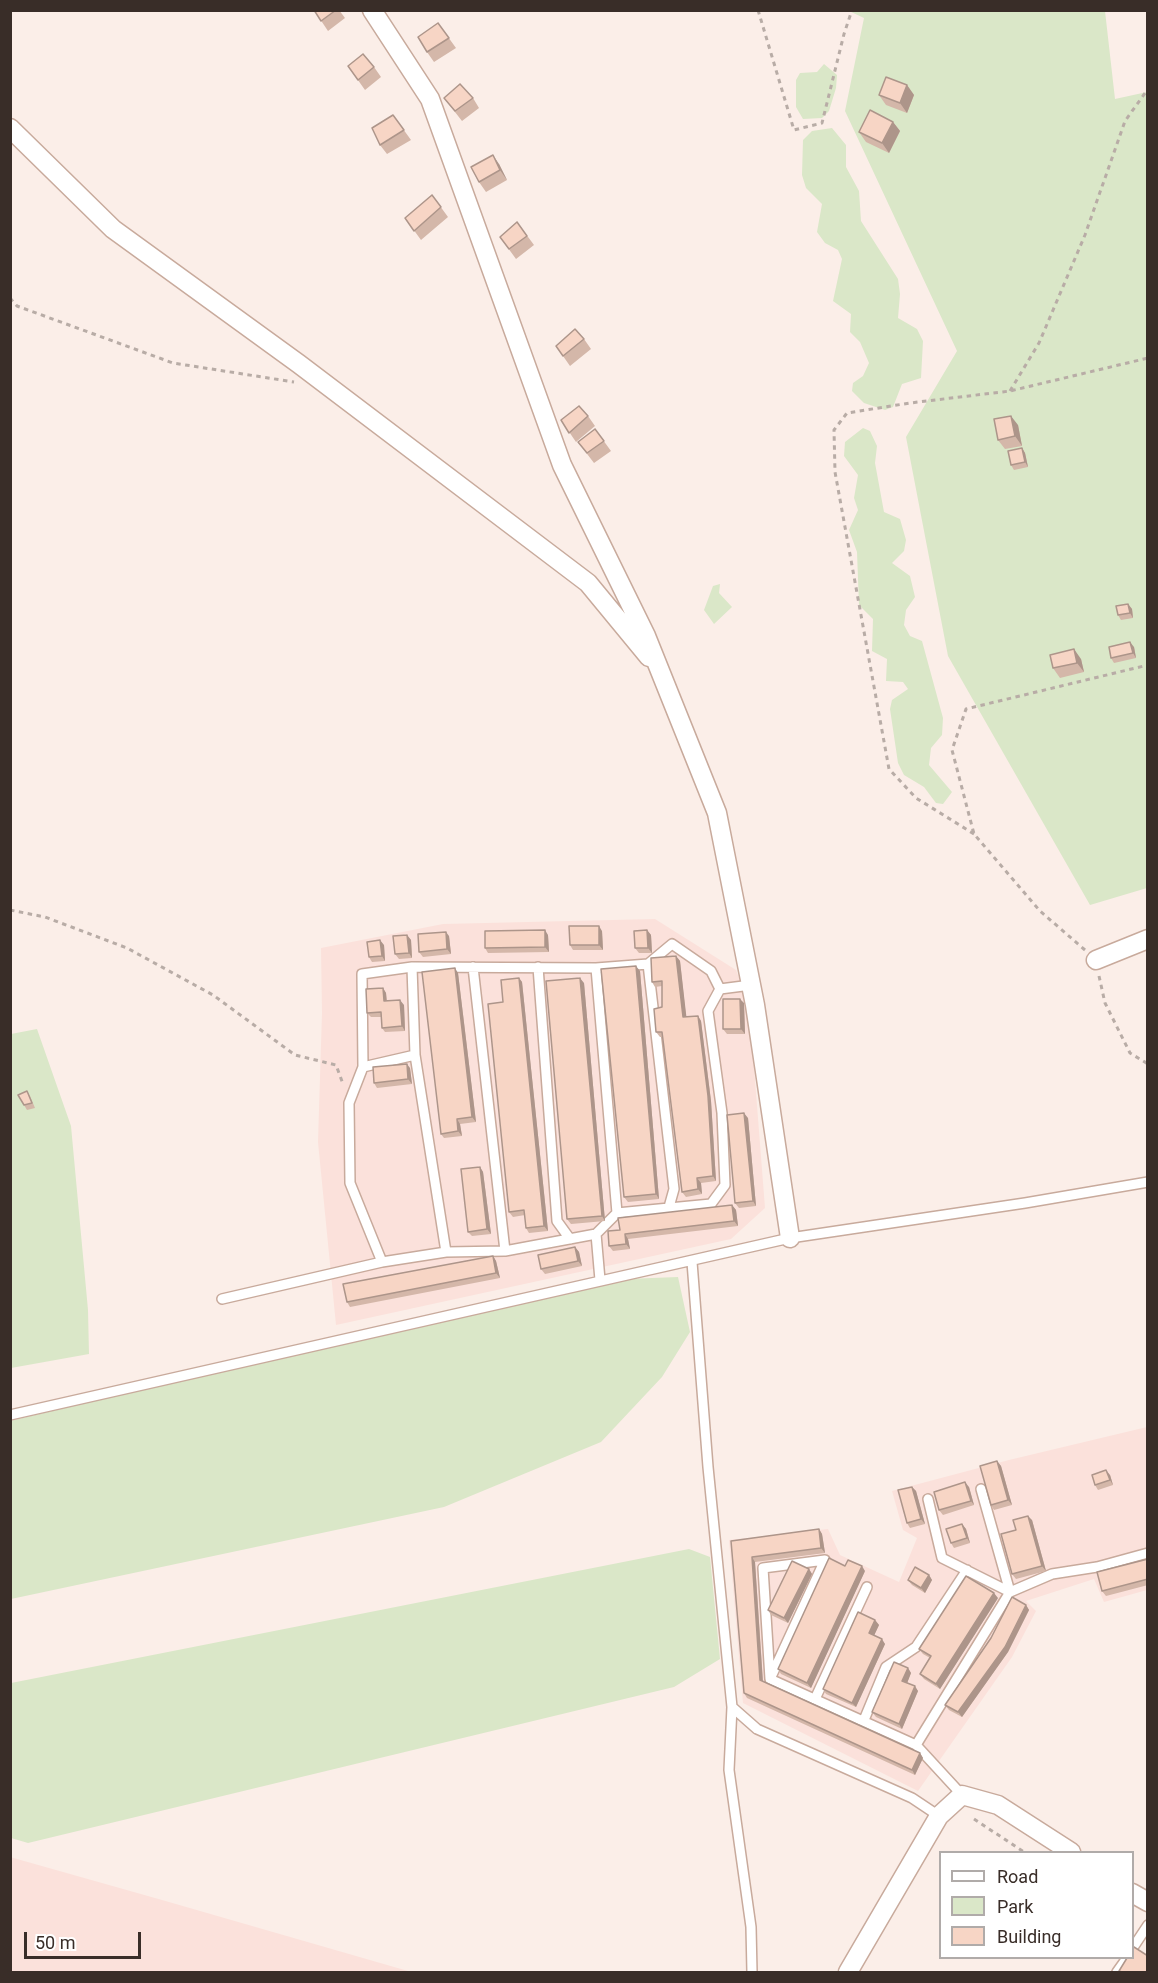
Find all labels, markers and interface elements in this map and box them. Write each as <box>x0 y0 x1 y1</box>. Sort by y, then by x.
legend <box>939 1851 1134 1959</box>
text: Road <box>997 1866 1038 1887</box>
text: Park <box>997 1896 1033 1917</box>
scale bar <box>27 1920 144 1958</box>
text: Building <box>997 1926 1061 1947</box>
text: 50 m <box>35 1932 75 1953</box>

